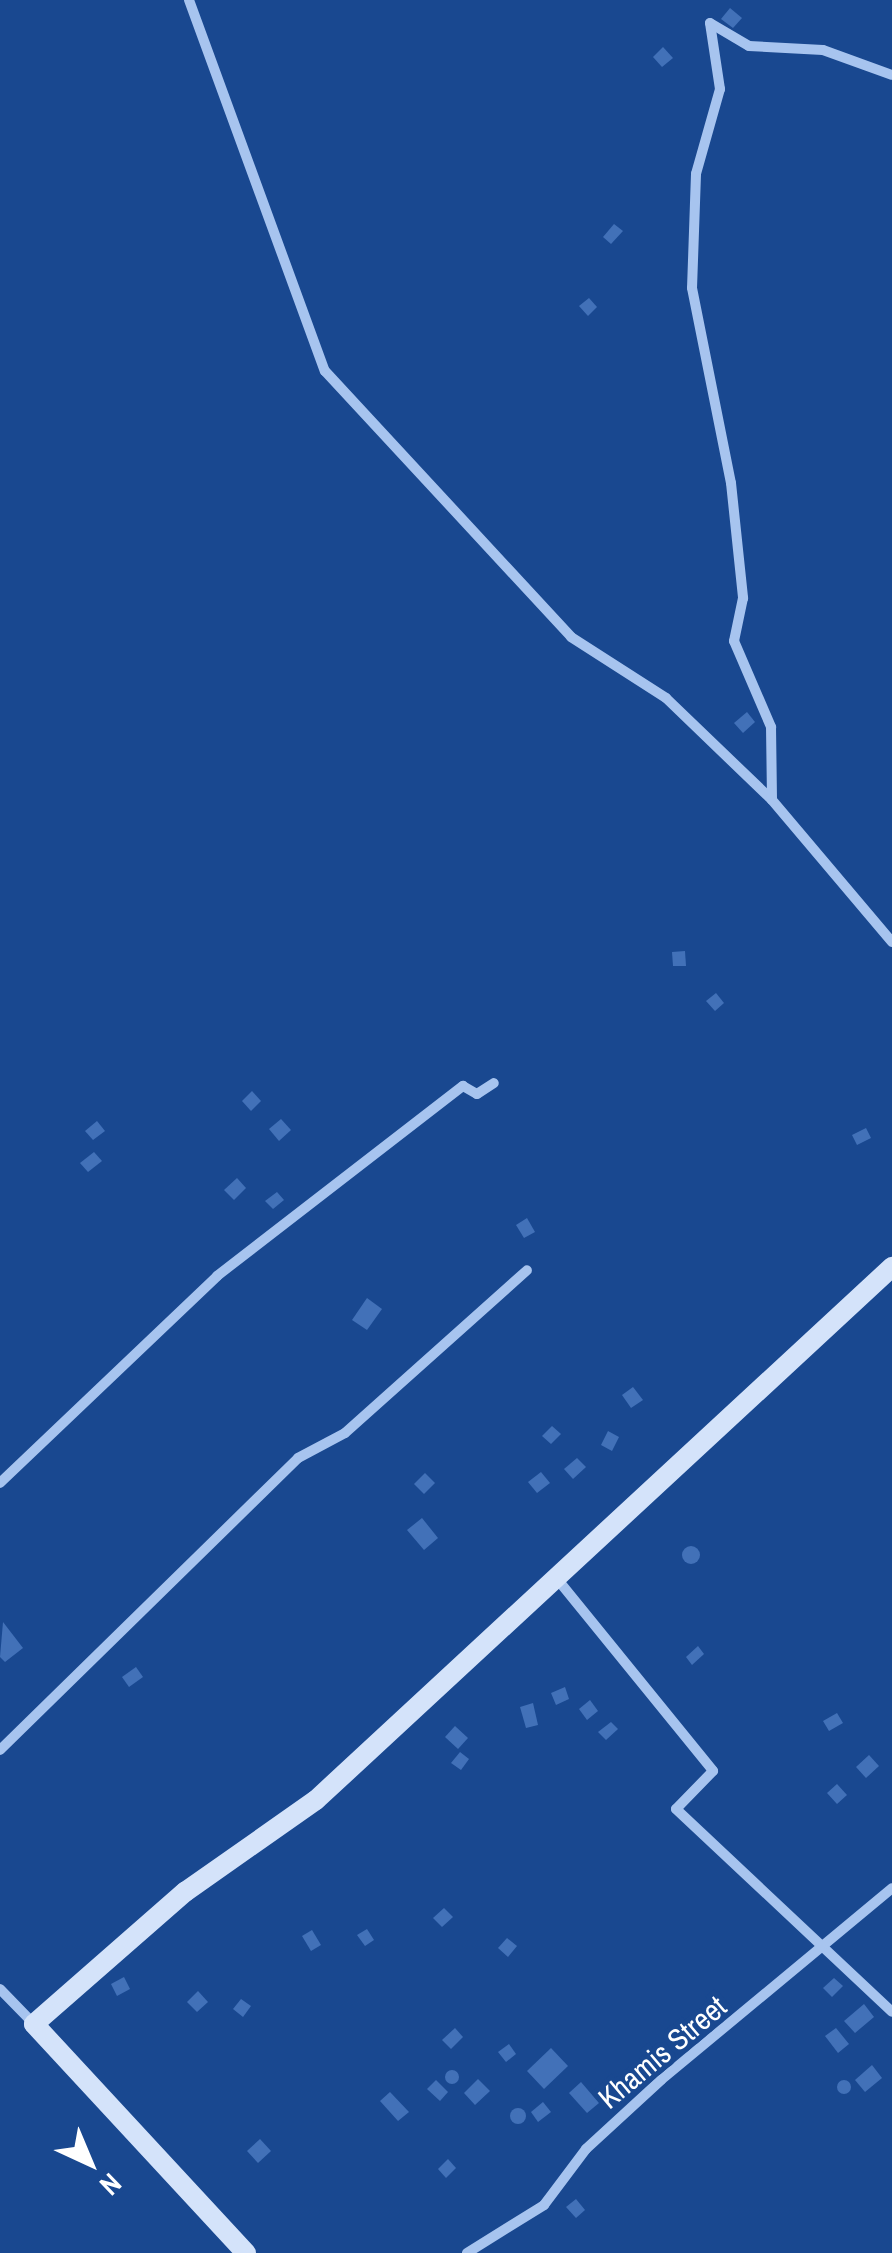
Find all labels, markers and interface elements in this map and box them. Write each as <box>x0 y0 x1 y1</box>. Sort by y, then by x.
street label: Khamis Street <box>591 1988 733 2116</box>
north arrow <box>40 2113 140 2213</box>
text: N <box>92 2165 130 2204</box>

